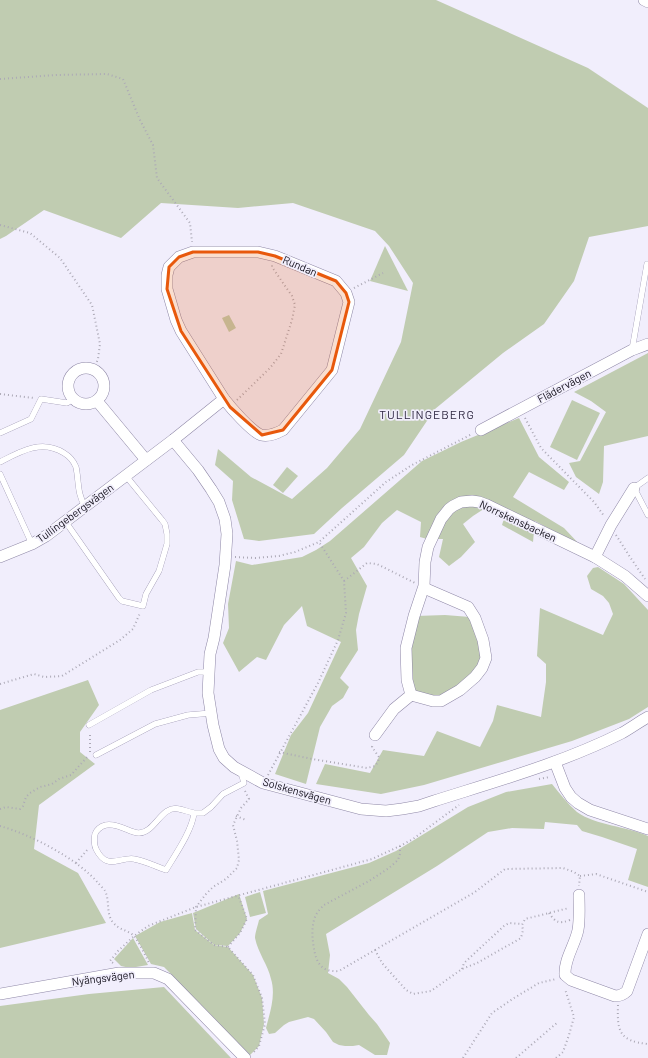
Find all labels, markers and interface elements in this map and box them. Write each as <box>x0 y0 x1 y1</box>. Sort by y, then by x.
street label: Rundan <box>281 253 319 279</box>
street label: Flädervägen <box>535 366 593 405</box>
district label: TULLINGEBERG <box>379 407 475 421</box>
street label: Tullingebergsvägen <box>34 480 116 545</box>
street label: Norrskensbacken <box>478 497 559 544</box>
street label: Solskensvägen <box>261 775 333 807</box>
street label: Nyängsvägen <box>71 967 135 988</box>

